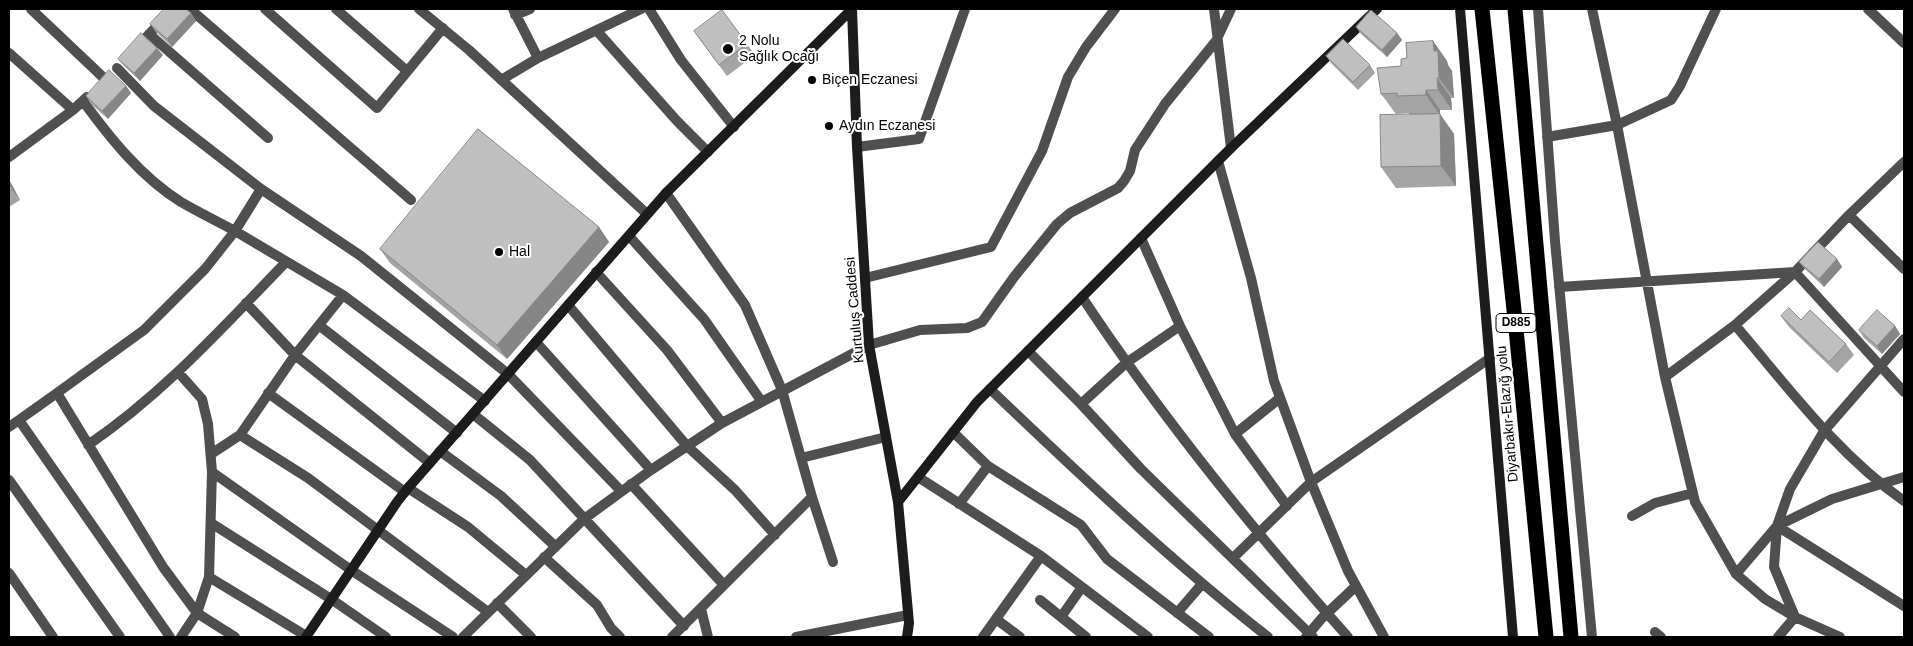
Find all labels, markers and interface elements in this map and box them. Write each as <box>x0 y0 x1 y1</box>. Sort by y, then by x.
place label: 2 Nolu Sağlık Ocağı <box>739 33 819 65</box>
marker: 2 Nolu Sağlık Ocağı <box>721 42 735 56</box>
place label: Biçen Eczanesi <box>822 72 918 88</box>
marker: Biçen Eczanesi <box>806 74 818 86</box>
place label: Aydın Eczanesi <box>839 118 935 134</box>
marker: Aydın Eczanesi <box>823 120 835 132</box>
place label: Hal <box>509 244 530 260</box>
marker: Hal <box>493 246 505 258</box>
street label: Kurtuluş Caddesi <box>842 256 868 364</box>
road number: D885 <box>1496 314 1536 332</box>
street label: Diyarbakır-Elazığ yolu <box>1494 345 1522 483</box>

